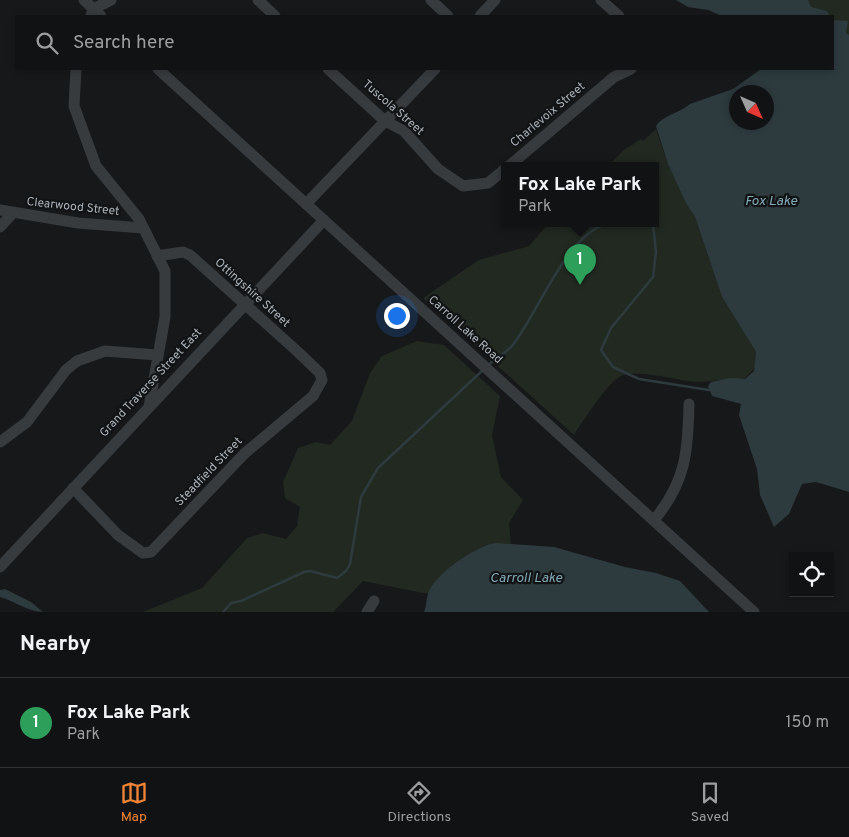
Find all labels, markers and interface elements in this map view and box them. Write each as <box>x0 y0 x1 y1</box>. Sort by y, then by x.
search box <box>15 15 834 70</box>
icon: search <box>33 29 61 57</box>
text: Search here <box>73 31 175 55</box>
street label: Tuscola Street <box>359 77 427 139</box>
street label: Charlevoix Street <box>507 79 589 151</box>
north arrow <box>729 85 774 130</box>
popup <box>501 162 659 227</box>
text: Fox Lake Park <box>518 173 642 197</box>
water label: Fox Lake <box>745 193 798 210</box>
street label: Clearwood Street <box>26 194 120 220</box>
text: Park <box>518 197 551 217</box>
pin: 1 <box>564 244 596 285</box>
street label: Ottingshire Street <box>211 255 293 331</box>
street label: Carroll Lake Road <box>424 292 506 368</box>
your location <box>384 303 410 329</box>
street label: Grand Traverse Street East <box>96 325 206 441</box>
street label: Steadfield Street <box>172 434 246 510</box>
map controls <box>789 552 834 597</box>
button: locate <box>789 552 834 597</box>
water label: Carroll Lake <box>490 570 563 587</box>
text: Nearby <box>20 631 91 658</box>
text: Fox Lake Park <box>67 701 190 725</box>
text: 1 <box>33 713 39 733</box>
text: 150 m <box>786 713 829 733</box>
text: Park <box>67 725 100 745</box>
tab: Map <box>120 779 148 826</box>
tab: Directions <box>387 779 451 826</box>
tab: Saved <box>691 779 729 826</box>

